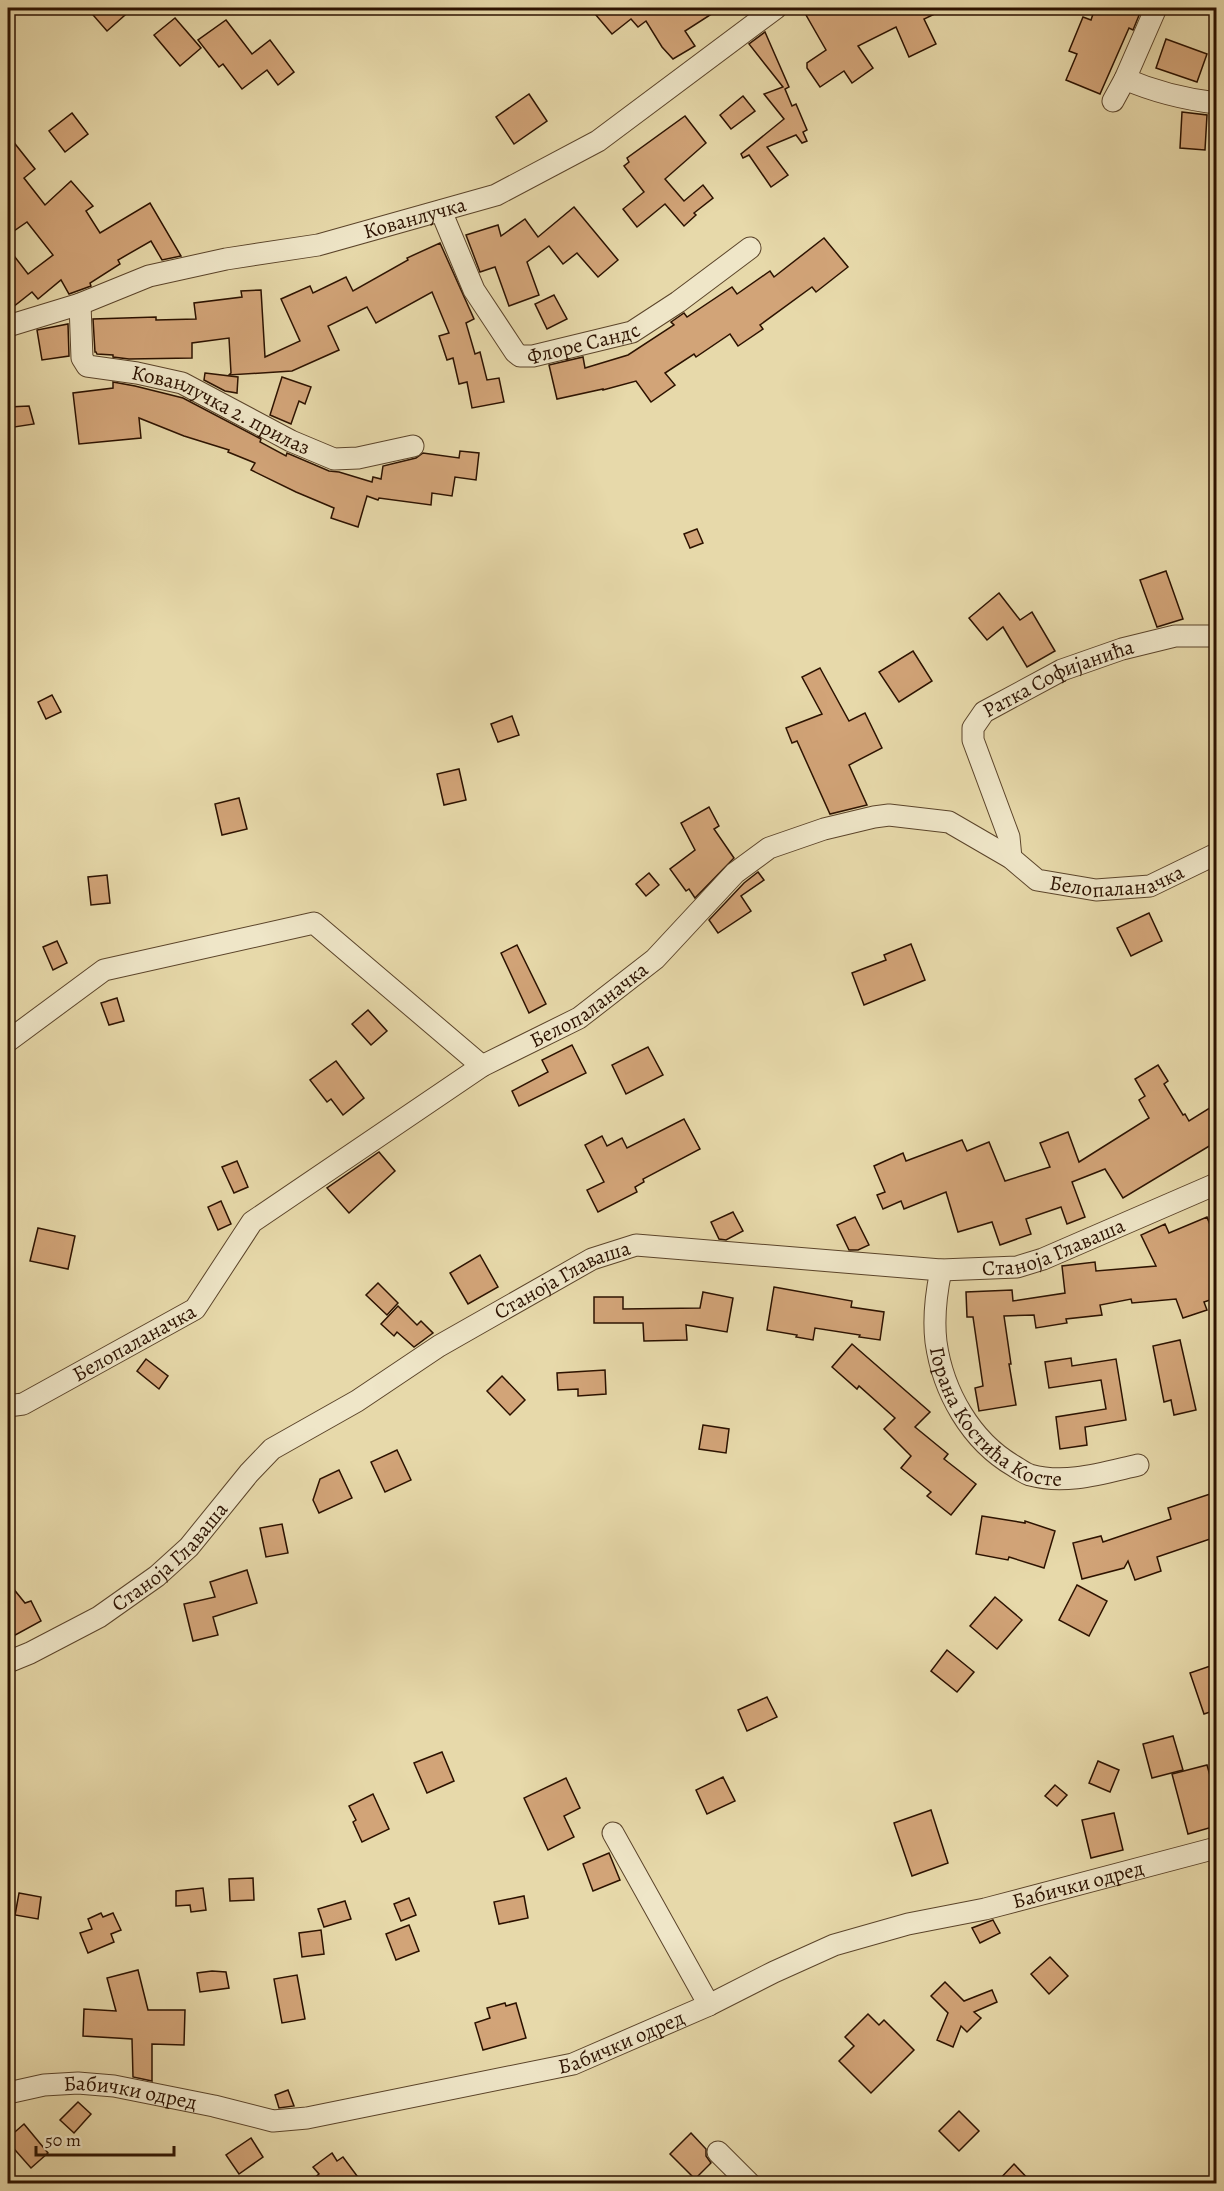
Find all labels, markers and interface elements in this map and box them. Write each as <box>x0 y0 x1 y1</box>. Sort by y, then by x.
street label: Кованлучка <box>360 190 469 246</box>
street label: Флоре Сандс <box>524 316 646 371</box>
street label: Кованлучка 2. прилаз <box>129 358 314 461</box>
street label: Ратка Софијанића <box>978 633 1137 724</box>
street label: Белопаланачка <box>1047 858 1189 904</box>
street label: Белопаланачка <box>525 955 654 1054</box>
street label: Станоја Главаша <box>981 1211 1130 1282</box>
street label: Станоја Главаша <box>489 1234 634 1326</box>
street label: Белопаланачка <box>67 1297 201 1388</box>
street label: Горана Костића Косте <box>923 1344 1062 1493</box>
street label: Станоја Главаша <box>106 1496 234 1618</box>
street label: Бабички одред <box>1009 1854 1147 1915</box>
street label: Бабички одред <box>556 2003 689 2081</box>
street label: Бабички одред <box>63 2069 199 2116</box>
scale bar <box>36 2119 174 2157</box>
text: 50 m <box>45 2128 81 2152</box>

